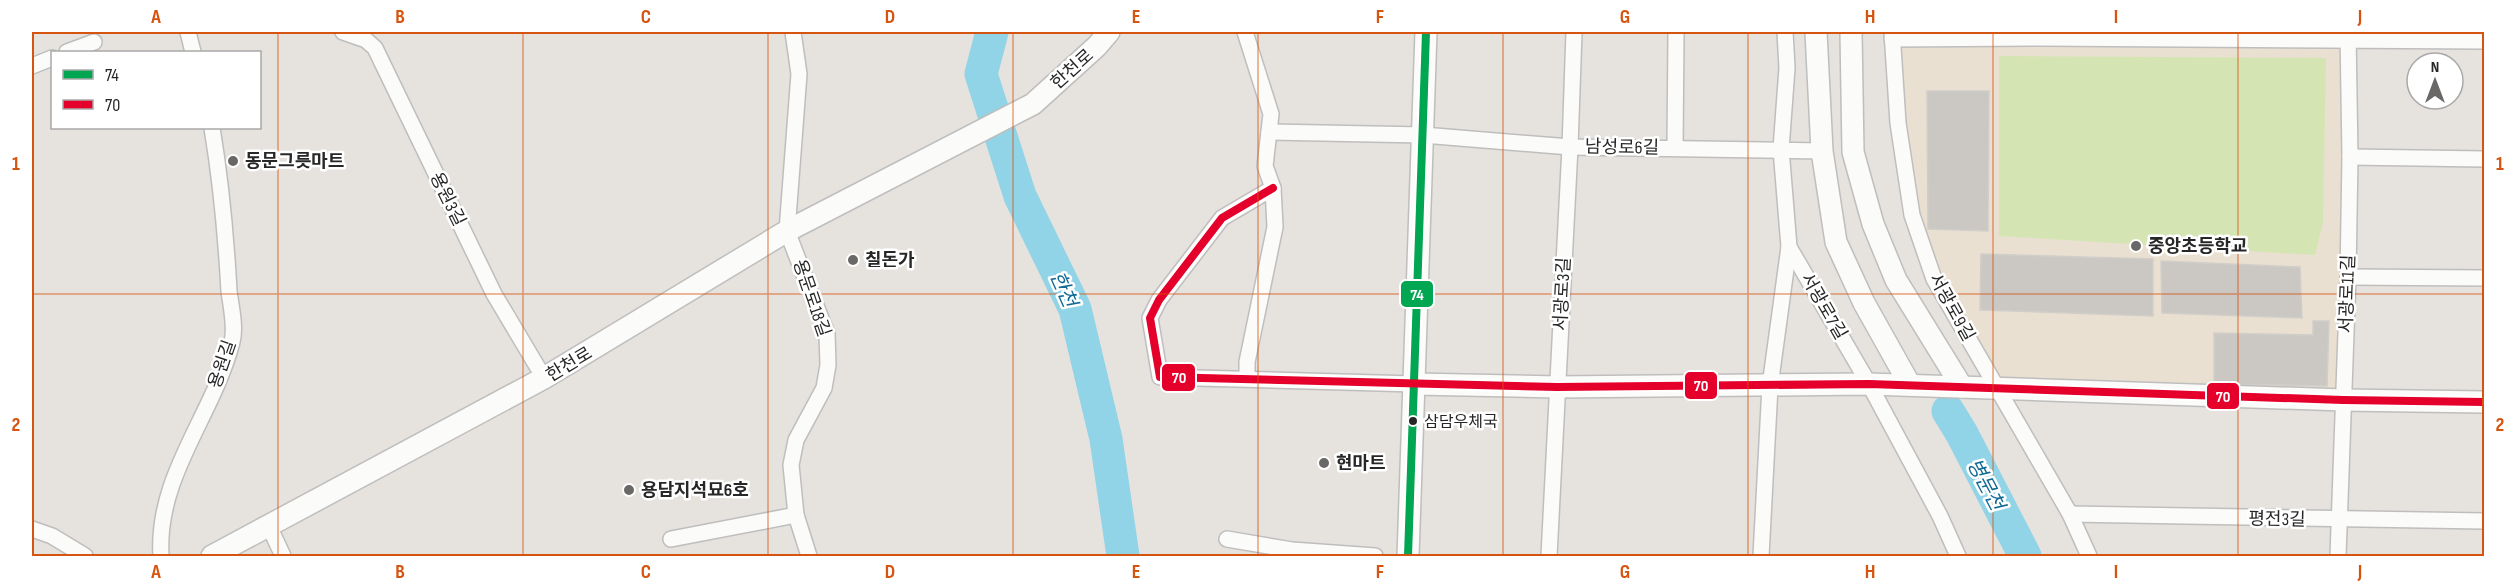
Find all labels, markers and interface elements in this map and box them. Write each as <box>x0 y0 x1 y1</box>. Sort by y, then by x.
text: A <box>150 5 161 29</box>
text: B <box>395 5 405 29</box>
text: C <box>641 5 651 29</box>
text: D <box>885 5 895 29</box>
text: E <box>1132 5 1140 29</box>
text: F <box>1376 5 1384 29</box>
text: G <box>1620 5 1630 29</box>
text: H <box>1865 5 1875 29</box>
text: I <box>2114 5 2118 29</box>
text: J <box>2357 5 2362 29</box>
street label: 한천로 <box>1047 45 1098 94</box>
legend <box>51 51 261 129</box>
north arrow <box>2405 51 2465 111</box>
text: N <box>2431 58 2439 77</box>
text: 74 <box>105 65 119 86</box>
text: 70 <box>105 95 120 116</box>
street label: 남성로6길 <box>1585 136 1659 159</box>
place label: 동문그릇마트 <box>245 151 344 172</box>
text: 1 <box>12 152 20 176</box>
text: 1 <box>2496 152 2504 176</box>
marker: 동문그릇마트 <box>226 154 240 168</box>
street label: 용원3길 <box>426 169 470 230</box>
place label: 중앙초등학교 <box>2148 236 2247 257</box>
marker: 중앙초등학교 <box>2129 239 2143 253</box>
place label: 칠돈가 <box>865 250 915 271</box>
marker: 칠돈가 <box>846 253 860 267</box>
street label: 서광로11길 <box>2336 254 2359 334</box>
street label: 용문로18길 <box>789 257 835 340</box>
street label: 서광로3길 <box>1550 257 1575 331</box>
water label: 한천 <box>1045 268 1083 313</box>
street label: 서광로7길 <box>1796 269 1851 343</box>
street label: 서광로9길 <box>1924 270 1979 345</box>
line badge: 74 <box>1400 280 1434 308</box>
text: 74 <box>1410 286 1424 305</box>
street label: 용원길 <box>204 337 240 391</box>
street label: 한천로 <box>543 343 596 386</box>
line badge: 70 <box>1161 363 1196 392</box>
text: 70 <box>1172 369 1186 388</box>
line badge: 70 <box>1684 371 1718 400</box>
text: 70 <box>1694 377 1708 396</box>
line badge: 70 <box>2206 382 2240 410</box>
text: 70 <box>2216 388 2230 407</box>
text: 2 <box>12 413 20 437</box>
place label: 삼담우체국 <box>1424 413 1498 432</box>
text: 2 <box>2496 413 2504 437</box>
marker: 삼담우체국 <box>1407 415 1419 427</box>
place label: 현마트 <box>1336 453 1386 474</box>
water label: 병문천 <box>1962 454 2010 517</box>
marker: 현마트 <box>1317 456 1331 470</box>
place label: 용담지석묘6호 <box>641 480 749 501</box>
marker: 용담지석묘6호 <box>622 483 636 497</box>
street label: 평전3길 <box>2248 509 2306 530</box>
text: A <box>150 560 161 584</box>
text: B <box>395 560 405 584</box>
text: C <box>641 560 651 584</box>
text: D <box>885 560 895 584</box>
text: E <box>1132 560 1140 584</box>
text: F <box>1376 560 1384 584</box>
text: G <box>1620 560 1630 584</box>
text: H <box>1865 560 1875 584</box>
text: I <box>2114 560 2118 584</box>
text: J <box>2357 560 2362 584</box>

